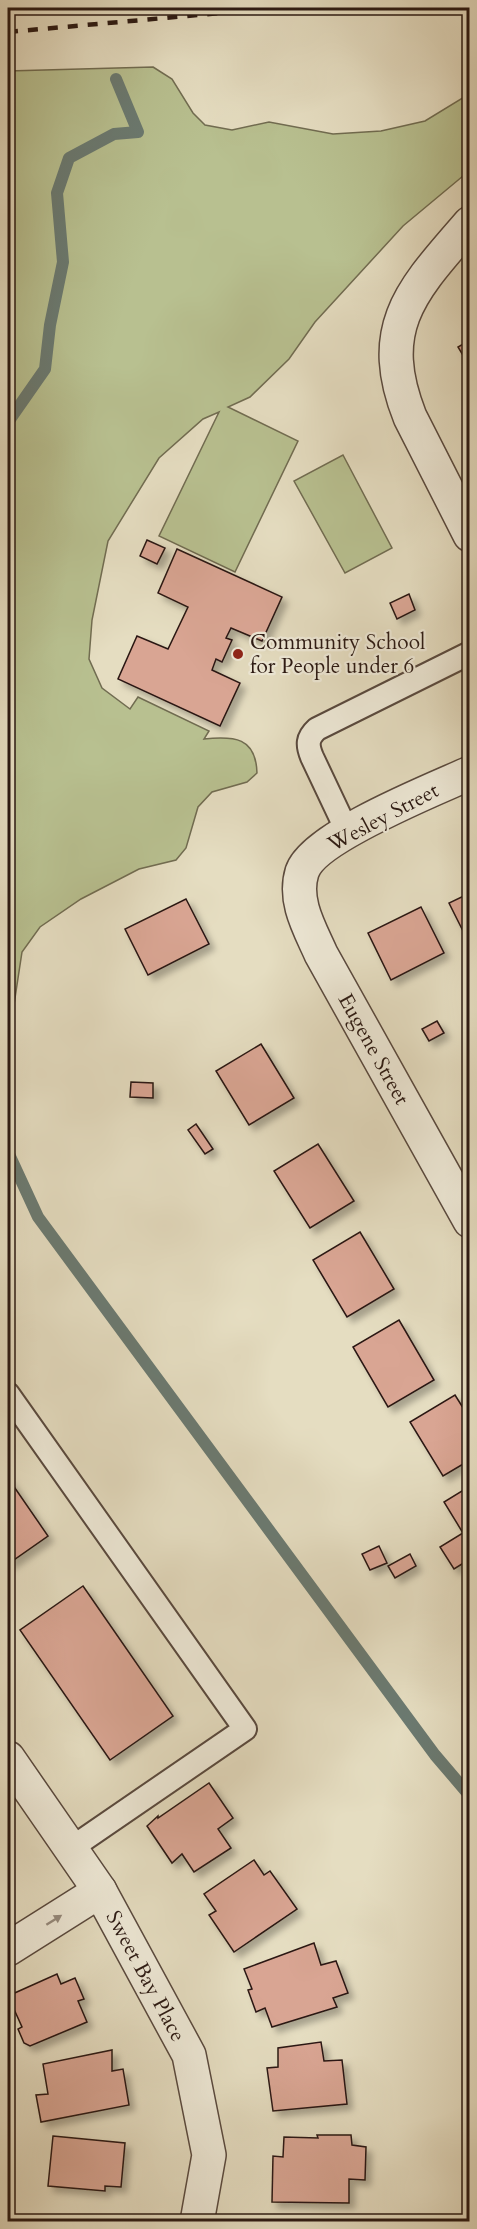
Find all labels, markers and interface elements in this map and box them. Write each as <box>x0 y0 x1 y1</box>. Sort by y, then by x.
place label: Community School for People under 6 <box>250 628 425 681</box>
marker: Community School for People under 6 <box>231 647 245 661</box>
street label: Wesley Street <box>322 776 444 859</box>
street label: Eugene Street <box>331 988 416 1111</box>
street label: Sweet Bay Place <box>99 1906 192 2047</box>
one-way arrow <box>46 1915 62 1926</box>

